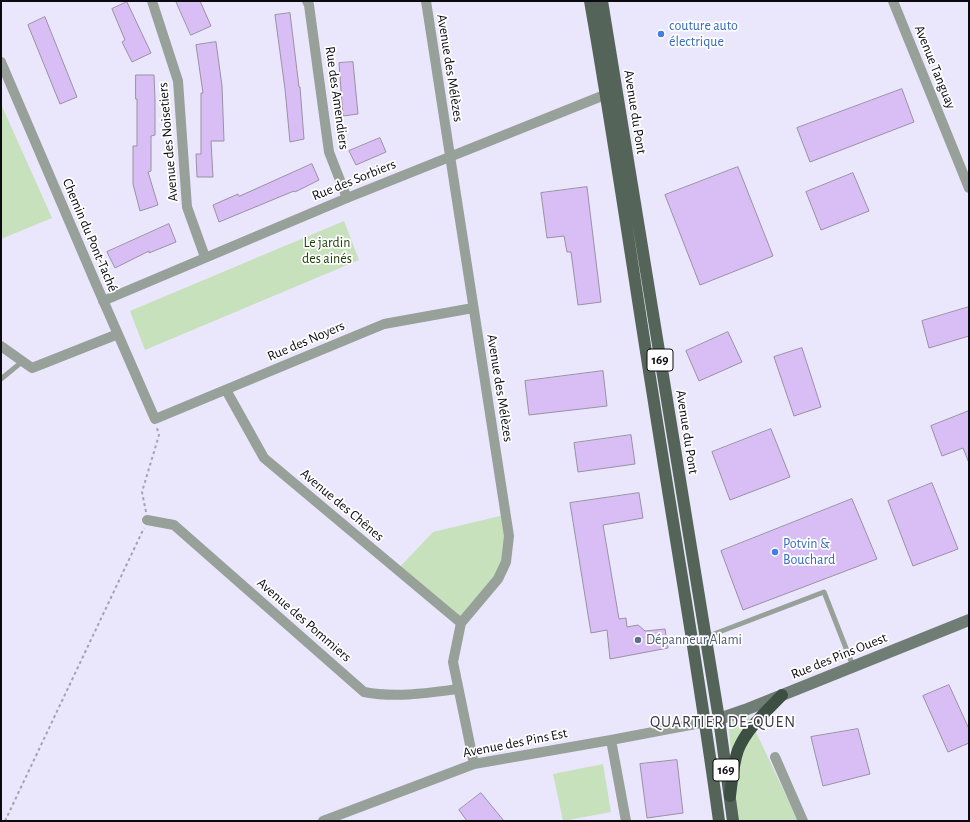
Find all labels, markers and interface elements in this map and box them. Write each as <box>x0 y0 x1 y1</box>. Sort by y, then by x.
street label: Avenue des Mélèzes <box>433 13 467 123</box>
place label: couture auto électrique <box>669 18 738 50</box>
street label: Avenue Tanguay <box>911 23 959 111</box>
marker: couture auto électrique <box>656 29 666 39</box>
street label: Rue des Amendiers <box>321 45 353 151</box>
street label: Avenue du Pont <box>620 69 650 155</box>
street label: Avenue des Noisetiers <box>154 82 182 202</box>
street label: Rue des Sorbiers <box>310 156 398 204</box>
street label: Chemin du Pont-Taché <box>59 176 121 294</box>
park label: Le jardin des ainés <box>302 235 352 268</box>
street label: Rue des Noyers <box>265 317 347 365</box>
street label: Avenue des Mélèzes <box>483 333 517 443</box>
road number: 169 <box>647 349 673 371</box>
street label: Avenue du Pont <box>672 389 702 475</box>
street label: Avenue des Chênes <box>297 465 387 545</box>
place label: Potvin & Bouchard <box>783 536 835 568</box>
marker: Potvin & Bouchard <box>770 547 780 557</box>
street label: Avenue des Pommiers <box>253 574 355 666</box>
street label: Rue des Pins Ouest <box>789 629 889 683</box>
place label: Dépanneur Alami <box>646 632 742 648</box>
marker: Dépanneur Alami <box>633 635 643 645</box>
district label: QUARTIER DE-QUEN <box>650 712 796 732</box>
street label: Avenue des Pins Est <box>461 725 569 761</box>
road number: 169 <box>713 759 739 781</box>

